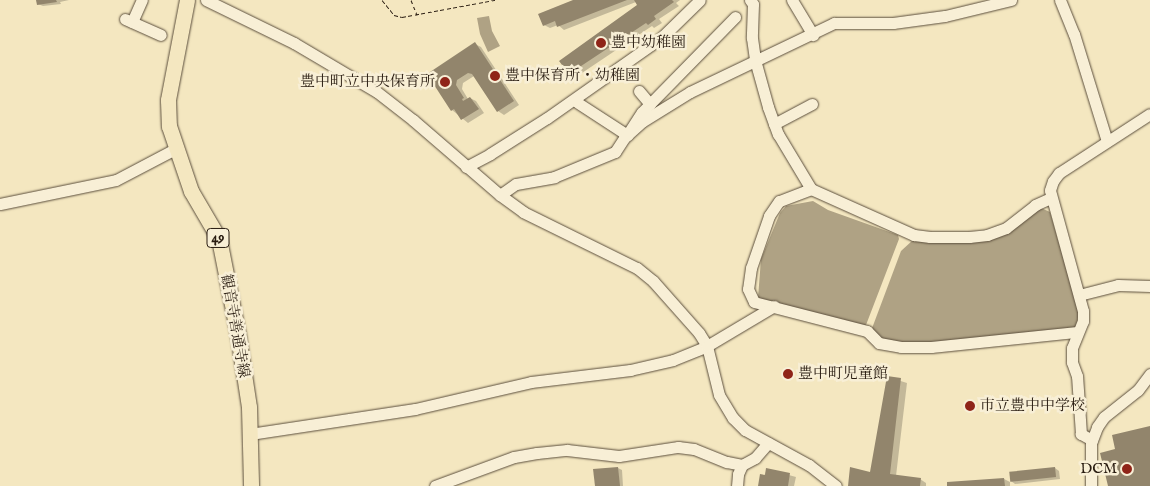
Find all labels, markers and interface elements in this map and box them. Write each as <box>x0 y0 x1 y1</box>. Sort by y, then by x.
place label: 豊中幼稚園 <box>611 34 686 52</box>
marker: 豊中幼稚園 <box>595 37 607 49</box>
place label: 豊中保育所・幼稚園 <box>505 67 640 85</box>
marker: 豊中保育所・幼稚園 <box>489 70 501 82</box>
place label: 豊中町立中央保育所 <box>300 73 435 91</box>
marker: 豊中町立中央保育所 <box>439 76 451 88</box>
road number: 49 <box>206 227 230 250</box>
street label: 観音寺善通寺線 <box>217 273 253 379</box>
place label: 豊中町児童館 <box>798 365 888 383</box>
marker: 豊中町児童館 <box>782 368 794 380</box>
place label: 市立豊中中学校 <box>980 397 1085 415</box>
marker: 市立豊中中学校 <box>964 400 976 412</box>
place label: DCM <box>1080 460 1117 478</box>
marker: DCM <box>1121 463 1133 475</box>

